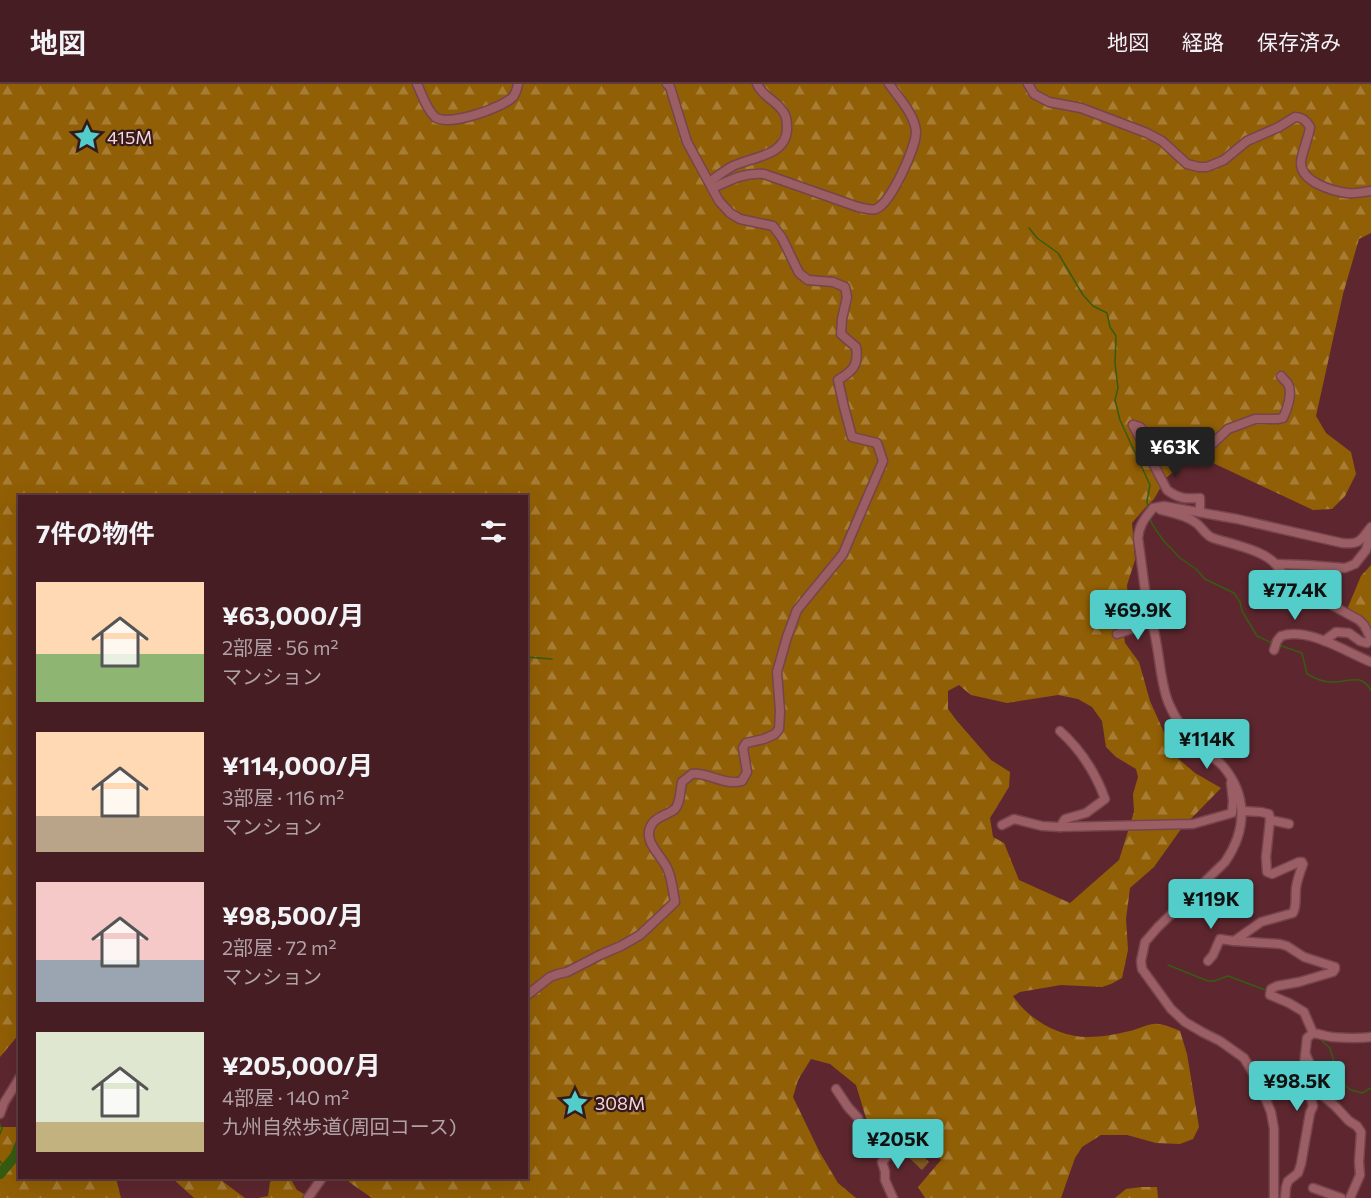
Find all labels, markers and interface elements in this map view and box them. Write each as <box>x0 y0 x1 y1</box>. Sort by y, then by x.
text: 地図 <box>30 25 86 59</box>
text: 地図 <box>1107 29 1149 54</box>
text: 経路 <box>1182 29 1224 54</box>
text: 保存済み <box>1257 29 1341 54</box>
place icon: 415M <box>72 122 102 152</box>
place label: 415M <box>107 126 153 148</box>
pin: ¥63K <box>1139 427 1211 478</box>
text: ¥63K <box>1150 434 1200 458</box>
icon: filters <box>477 515 510 548</box>
text: 7件の物件 <box>36 517 154 548</box>
pin: ¥77.4K <box>1246 570 1344 621</box>
text: ¥77.4K <box>1263 577 1327 601</box>
pin: ¥69.9K <box>1089 590 1187 641</box>
text: ¥69.9K <box>1104 597 1172 621</box>
text: ¥63,000/月 <box>222 599 365 630</box>
icon: home <box>84 606 156 678</box>
text: 2部屋 · 56 m² <box>222 635 338 659</box>
text: マンション <box>222 664 322 688</box>
pin: ¥114K <box>1165 719 1249 770</box>
text: ¥114K <box>1178 726 1236 750</box>
text: ¥114,000/月 <box>222 749 373 780</box>
icon: home <box>84 756 156 828</box>
text: 3部屋 · 116 m² <box>222 785 344 809</box>
text: マンション <box>222 814 322 838</box>
pin: ¥119K <box>1169 879 1253 930</box>
text: ¥119K <box>1182 886 1240 910</box>
text: ¥98,500/月 <box>222 899 364 930</box>
icon: home <box>84 906 156 978</box>
text: 2部屋 · 72 m² <box>222 935 336 959</box>
text: マンション <box>222 964 322 988</box>
text: ¥205,000/月 <box>222 1049 381 1080</box>
icon: home <box>84 1056 156 1128</box>
pin: ¥98.5K <box>1248 1061 1346 1112</box>
text: ¥98.5K <box>1263 1068 1331 1092</box>
text: 4部屋 · 140 m² <box>222 1085 349 1109</box>
place icon: 308M <box>560 1088 590 1118</box>
place label: 308M <box>595 1092 645 1114</box>
text: 九州自然歩道(周回コース) <box>222 1114 456 1138</box>
pin: ¥205K <box>856 1119 940 1170</box>
text: ¥205K <box>866 1126 930 1150</box>

